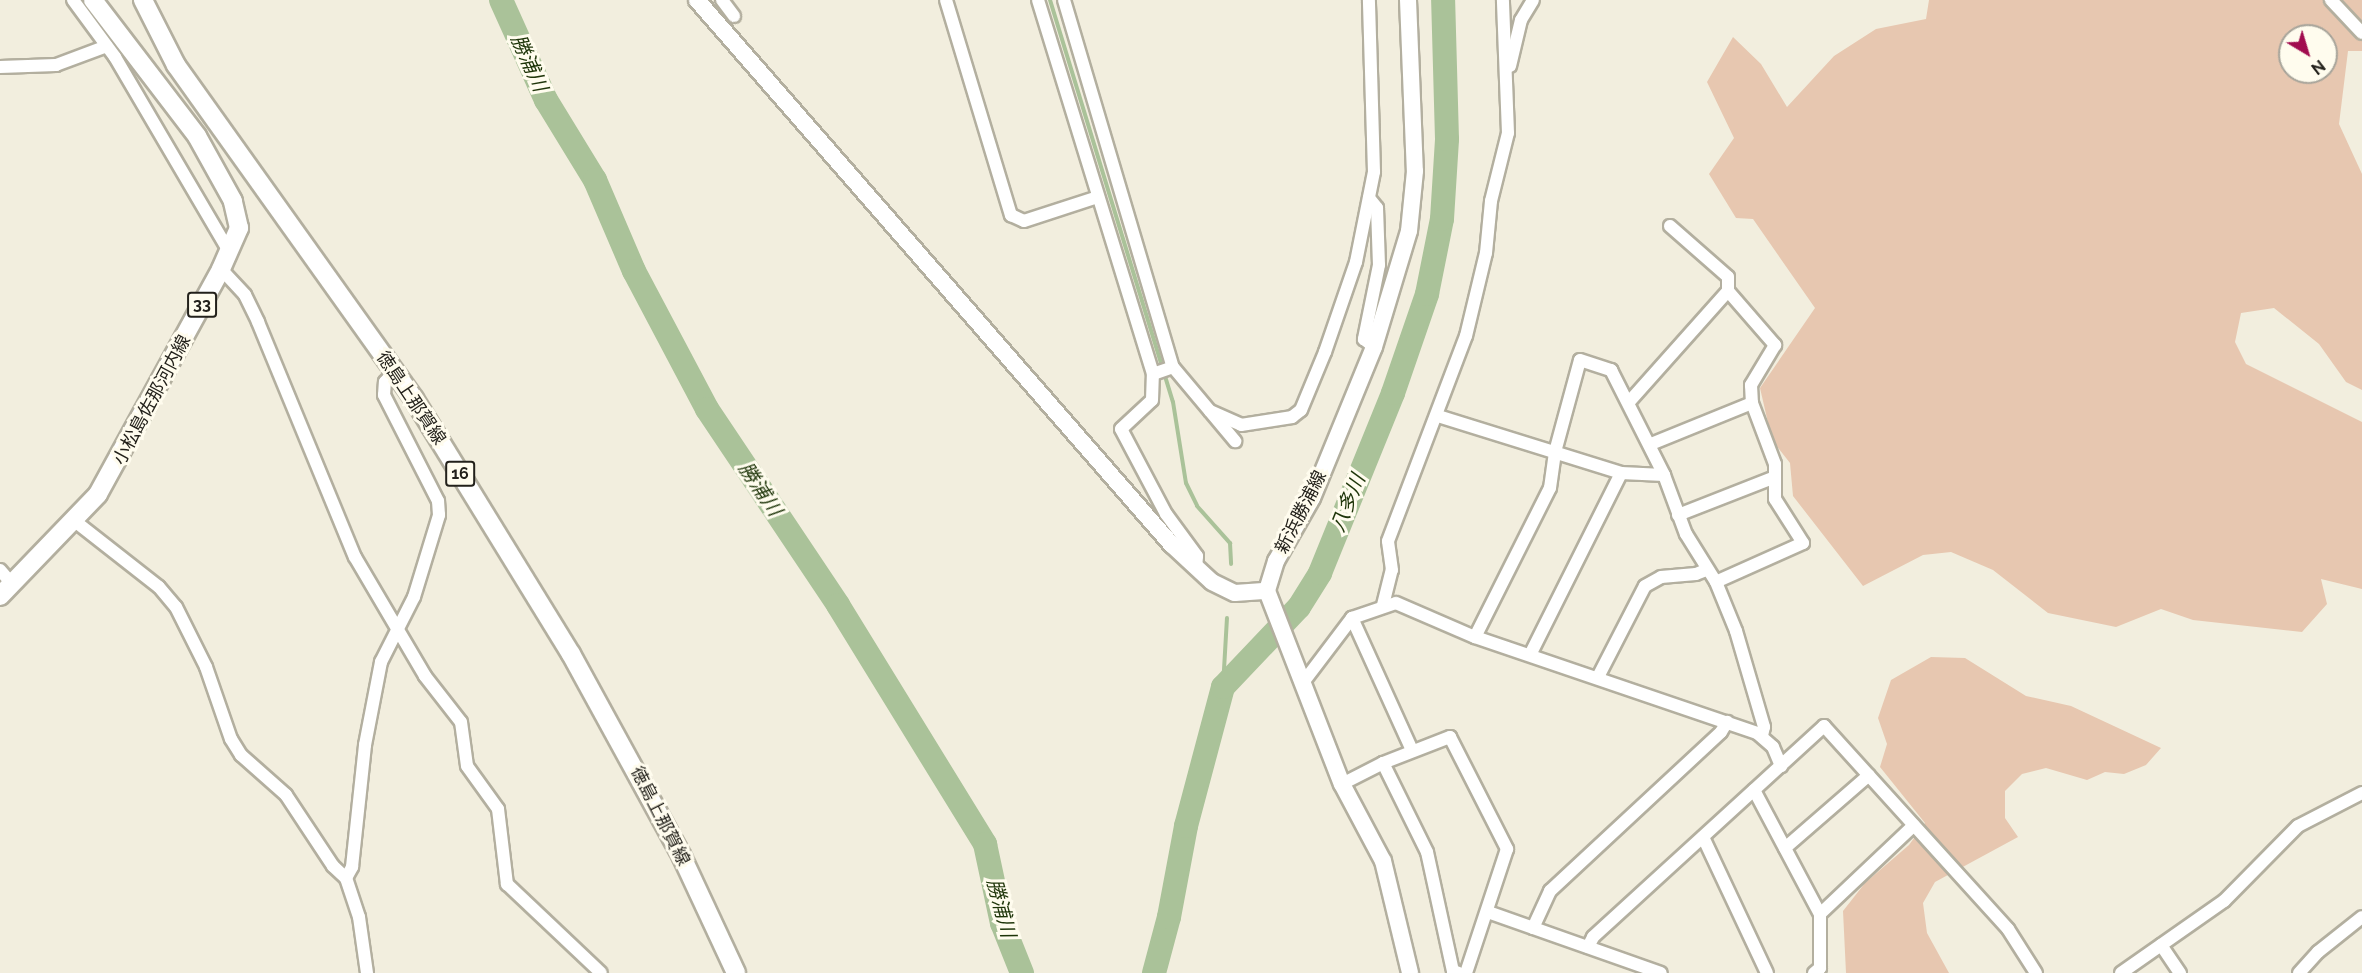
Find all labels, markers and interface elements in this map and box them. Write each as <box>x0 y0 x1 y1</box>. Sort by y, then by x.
north arrow <box>2278 24 2338 84</box>
water label: 勝浦川 <box>506 31 552 95</box>
text: N <box>2307 56 2329 78</box>
road number: 33 <box>187 292 217 318</box>
street label: 小松島佐那河内線 <box>109 331 195 469</box>
street label: 徳島上那賀線 <box>372 347 450 449</box>
water label: 勝浦川 <box>733 457 787 521</box>
road number: 16 <box>445 461 475 487</box>
street label: 新浜勝浦線 <box>1271 467 1331 557</box>
water label: 八多川 <box>1326 471 1370 535</box>
street label: 徳島上那賀線 <box>626 763 694 869</box>
water label: 勝浦川 <box>982 876 1020 940</box>

